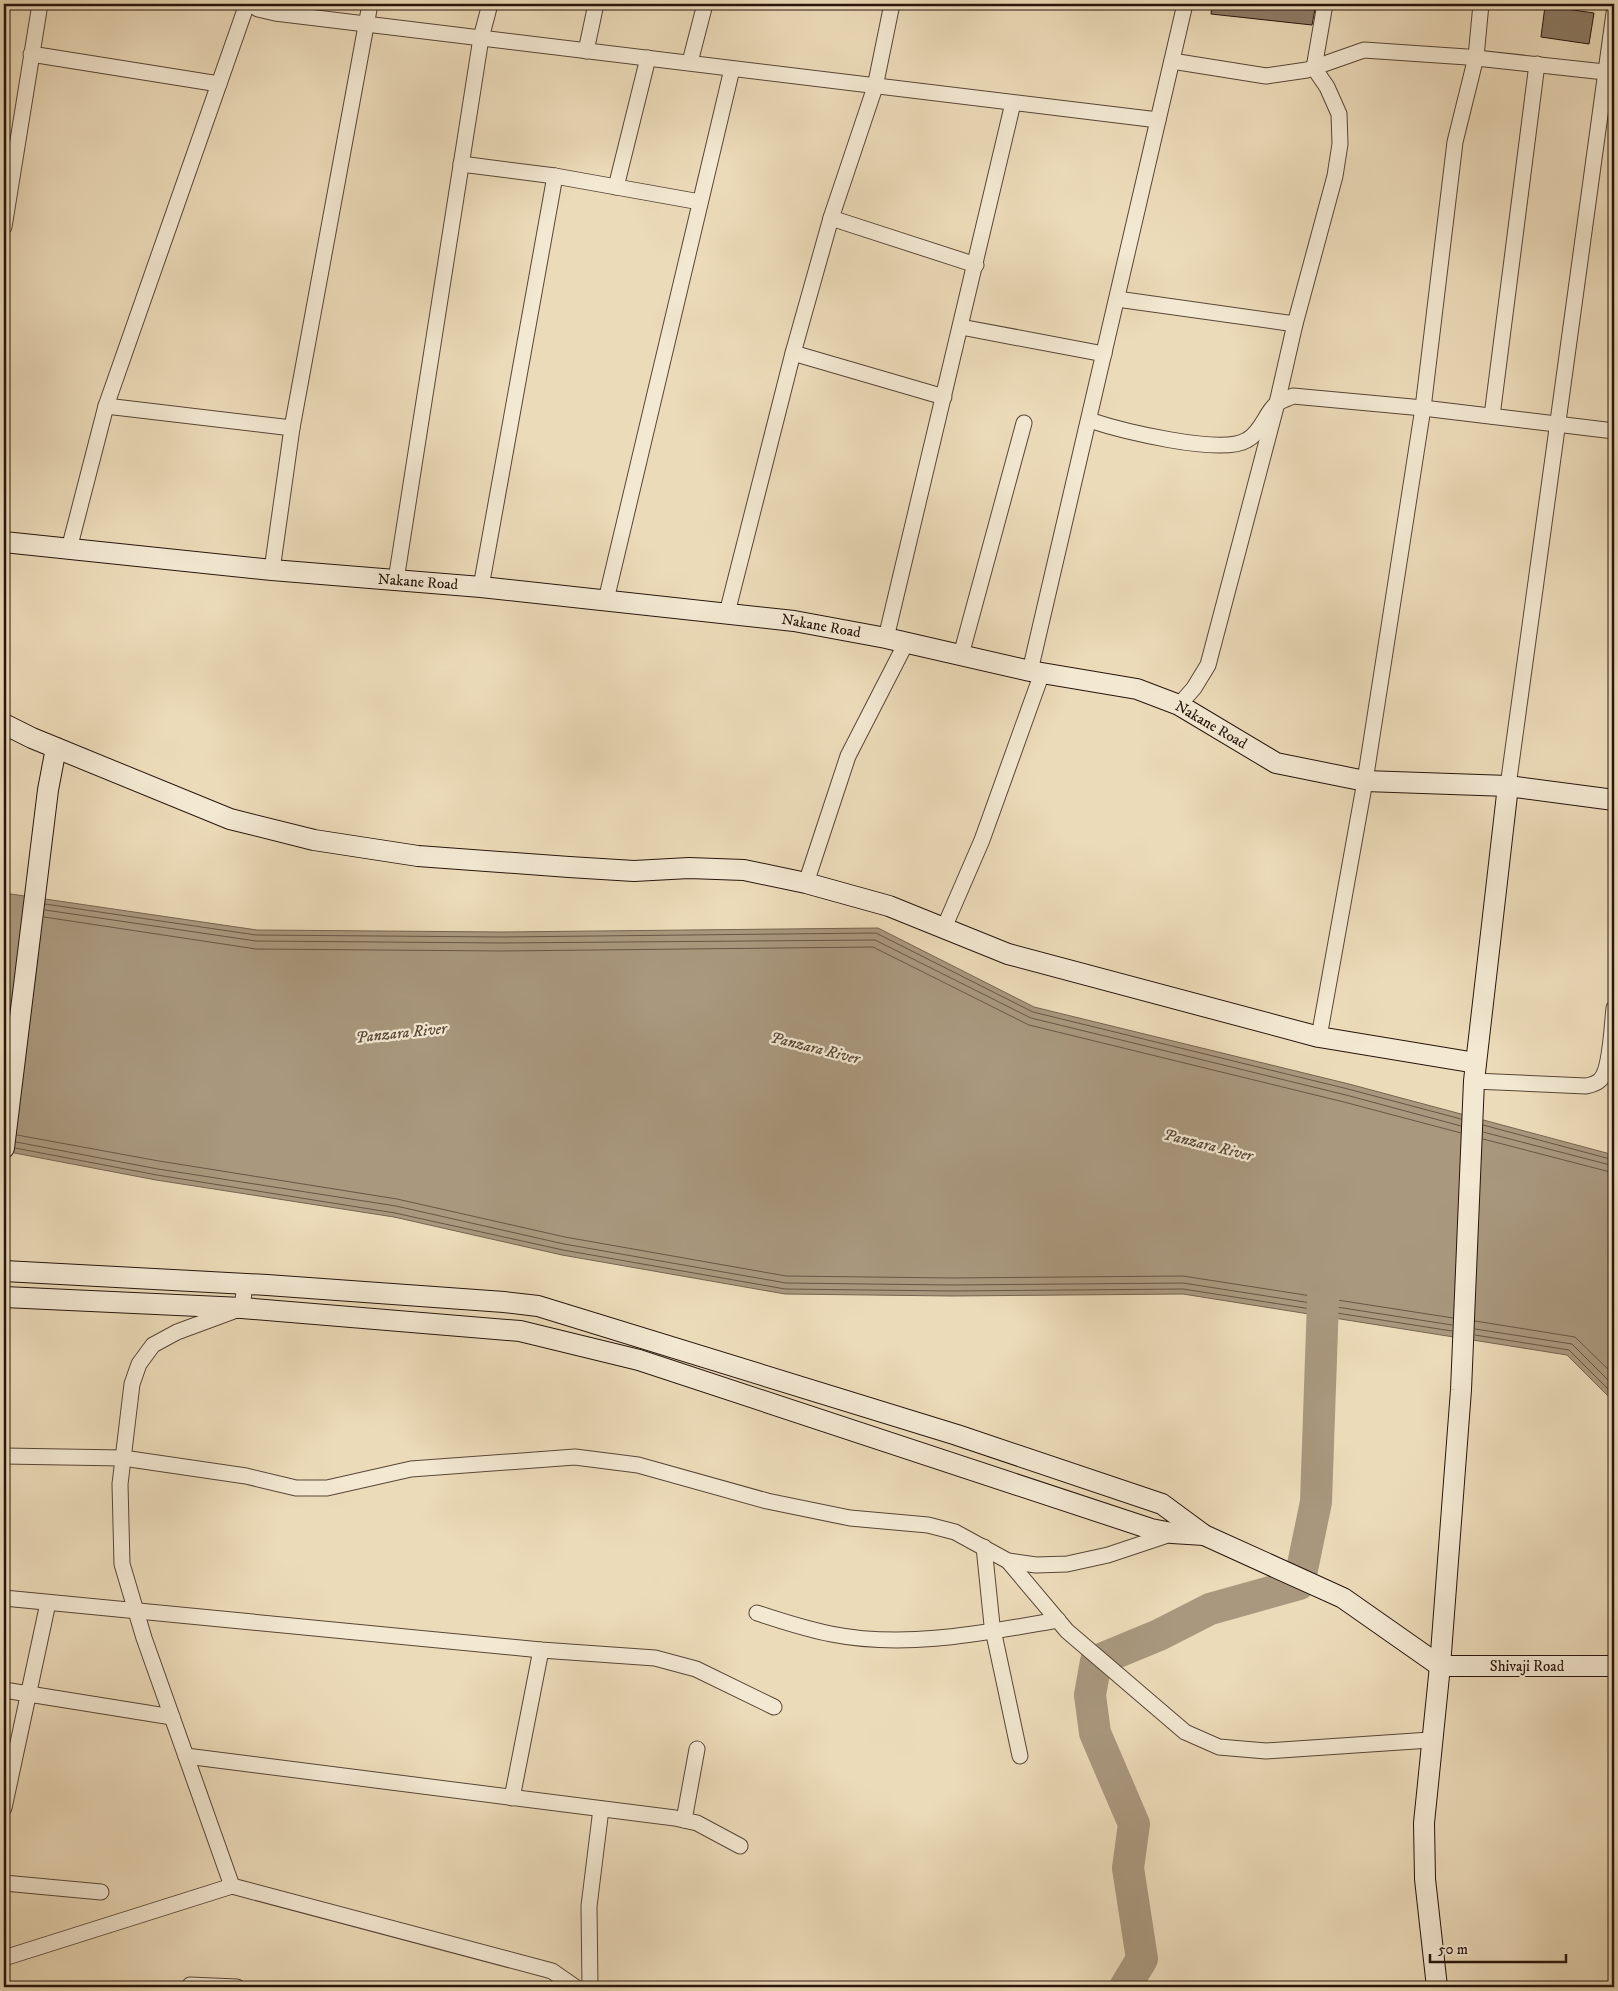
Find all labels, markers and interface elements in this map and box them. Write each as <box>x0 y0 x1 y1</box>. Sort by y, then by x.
street label: Nakane Road <box>377 570 459 594</box>
street label: Nakane Road <box>780 610 863 642</box>
street label: Nakane Road <box>1171 697 1251 754</box>
water label: Panzara River <box>354 1018 449 1048</box>
water label: Panzara River <box>768 1027 863 1069</box>
water label: Panzara River <box>1161 1124 1256 1166</box>
street label: Shivaji Road <box>1490 1657 1565 1676</box>
scale bar <box>1430 1931 1567 1963</box>
text: 50 m <box>1438 1940 1468 1959</box>

